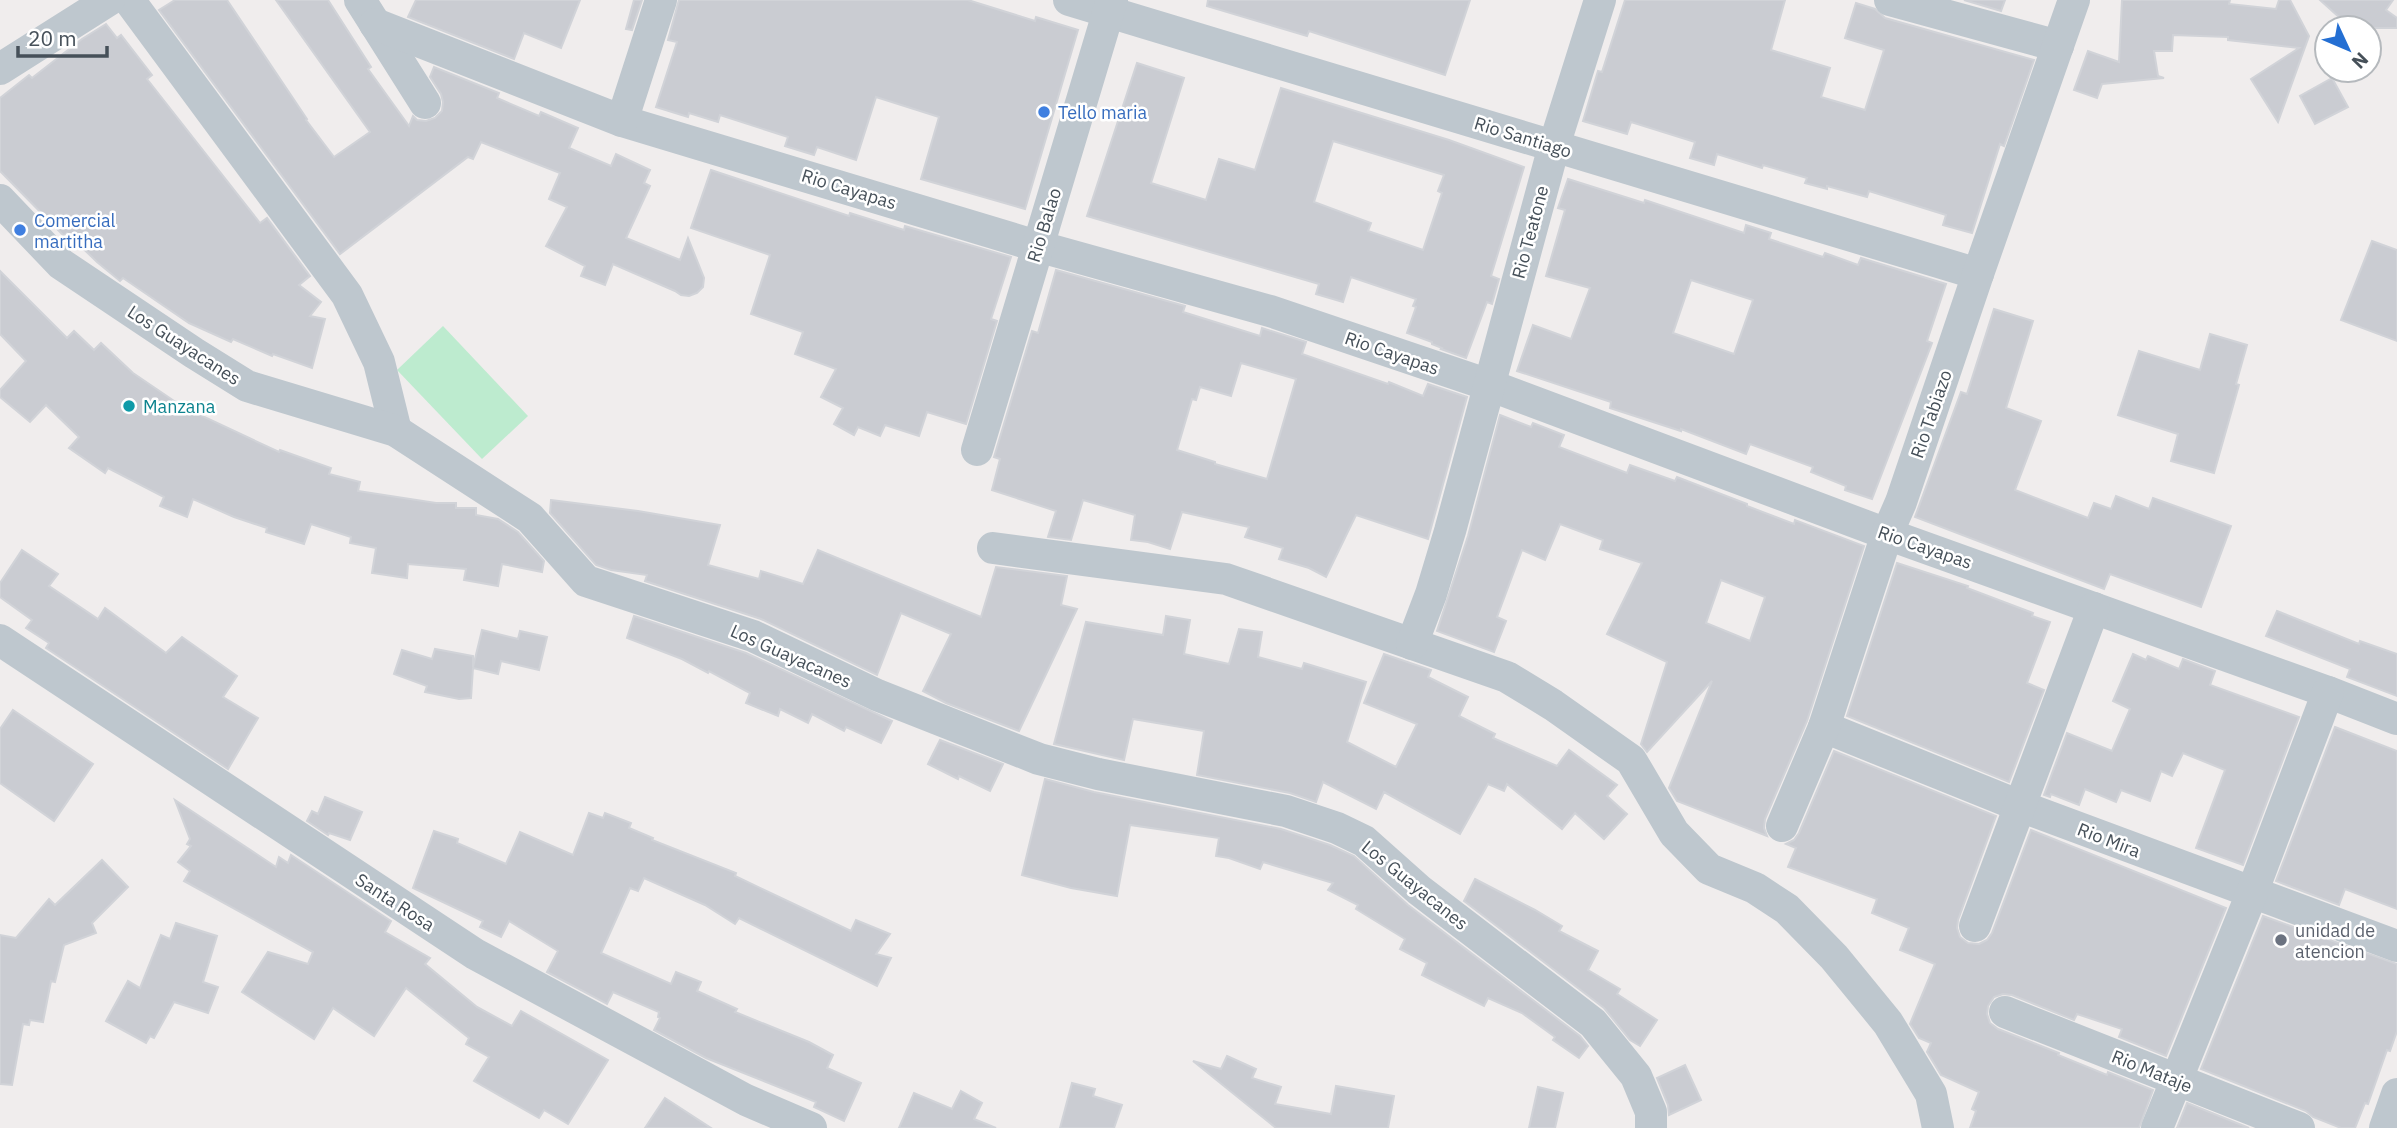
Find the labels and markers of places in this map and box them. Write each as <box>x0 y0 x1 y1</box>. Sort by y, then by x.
place label: Tello maria <box>1058 101 1147 124</box>
marker: Tello maria <box>1036 104 1052 120</box>
place label: Comercial martitha <box>34 209 116 253</box>
marker: Comercial martitha <box>12 222 28 238</box>
place label: Manzana <box>143 395 216 418</box>
marker: Manzana <box>121 398 137 414</box>
place label: unidad de atencion <box>2295 919 2375 963</box>
marker: unidad de atencion <box>2273 932 2289 948</box>

